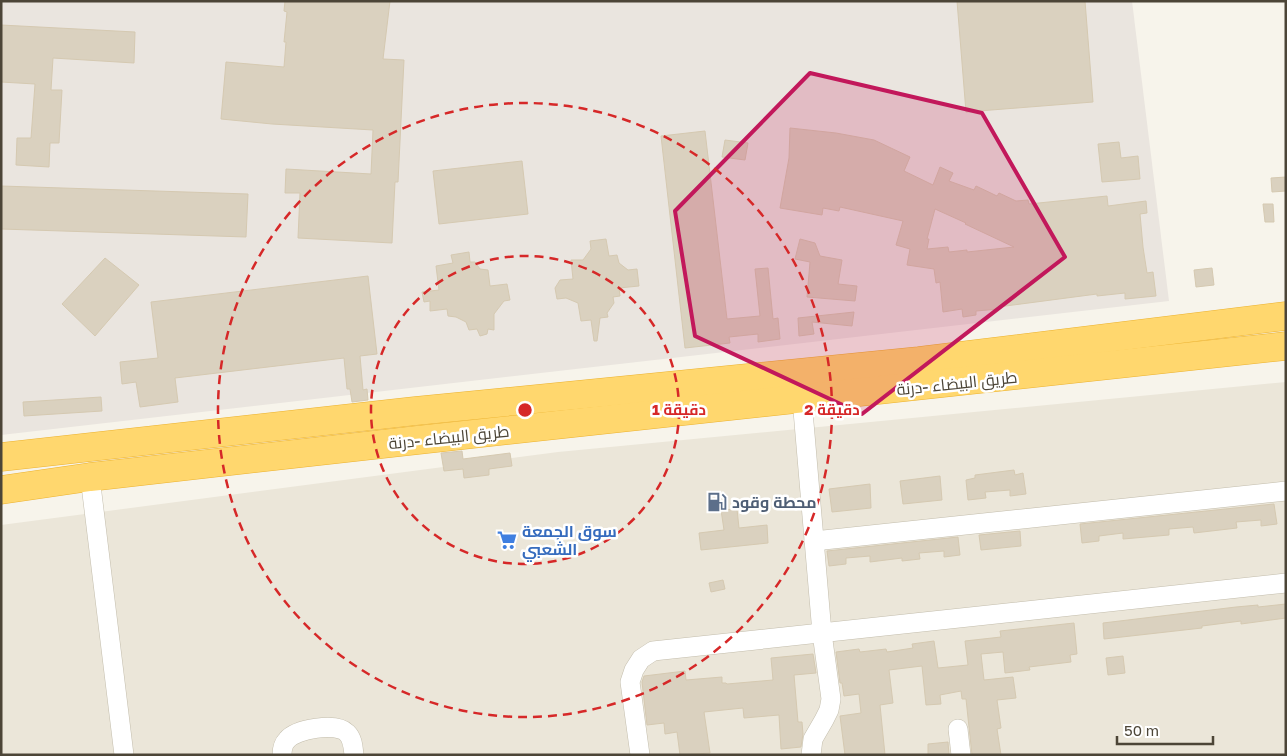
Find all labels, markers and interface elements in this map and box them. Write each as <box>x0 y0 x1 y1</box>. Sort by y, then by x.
street label: طريق البيضاء -درنة <box>896 367 1018 400</box>
text: 1 دقيقة <box>652 400 706 418</box>
text: 2 دقيقة <box>804 400 860 418</box>
centre of rings <box>516 401 534 419</box>
street label: طريق البيضاء -درنة <box>388 421 510 454</box>
fuel station icon: محطة وقود <box>706 491 728 513</box>
place label: محطة وقود <box>732 492 817 512</box>
place label: سوق الجمعة الشعبي <box>522 521 617 562</box>
supermarket icon: سوق الجمعة الشعبي <box>496 529 518 551</box>
scale bar <box>1117 714 1213 746</box>
text: 50 m <box>1124 721 1159 739</box>

